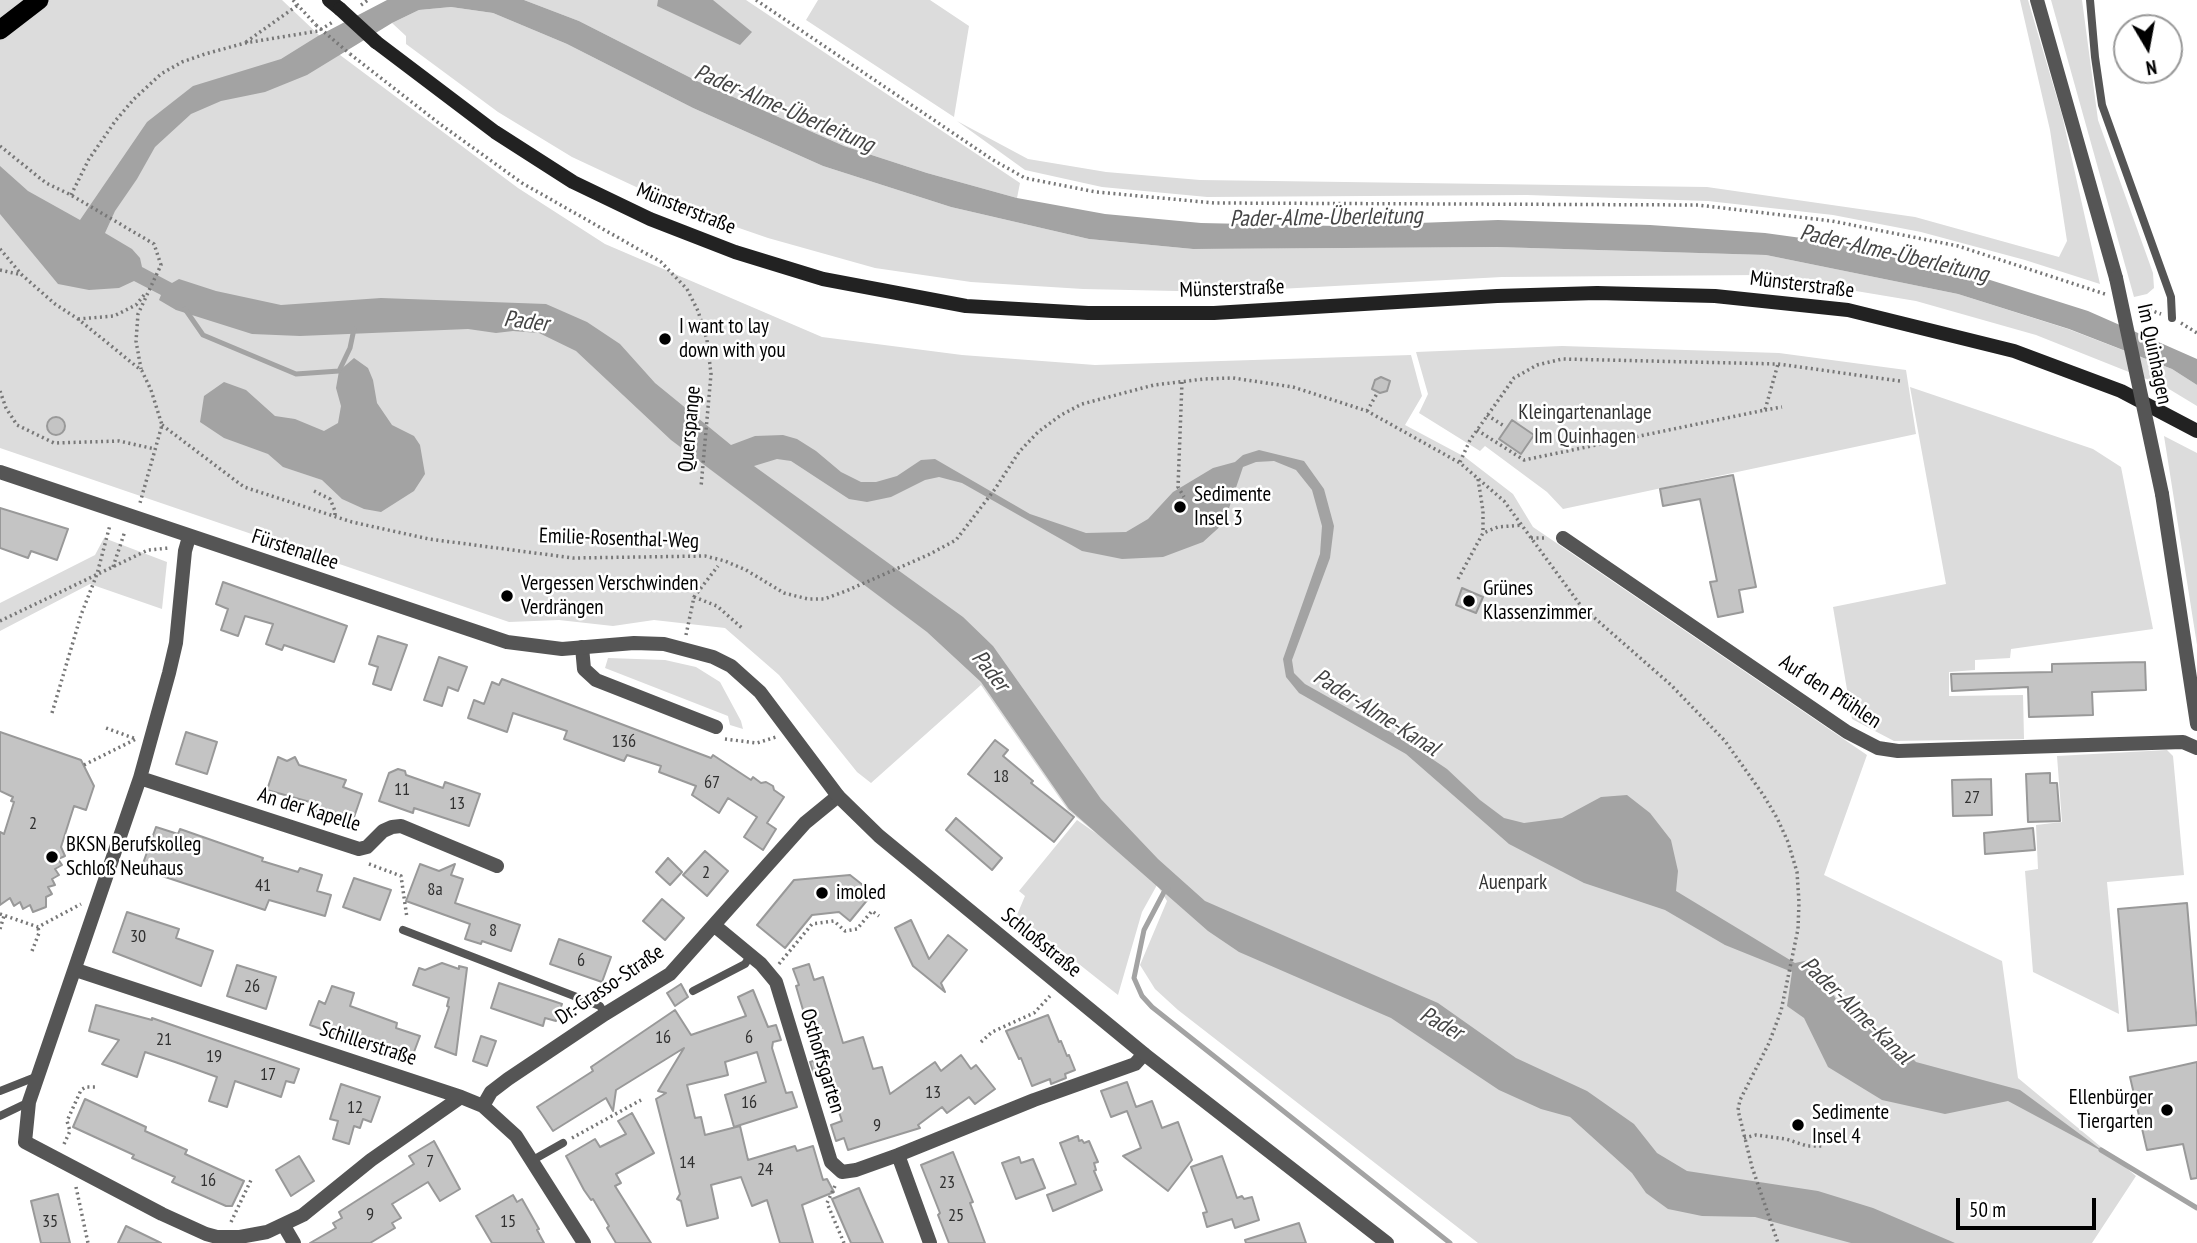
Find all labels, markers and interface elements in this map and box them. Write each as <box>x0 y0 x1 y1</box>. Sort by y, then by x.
north arrow <box>2113 14 2183 84</box>
text: N <box>2144 55 2158 80</box>
water label: Pader-Alme-Überleitung <box>690 59 878 159</box>
street label: Münsterstraße <box>633 178 739 240</box>
water label: Pader-Alme-Überleitung <box>1229 203 1423 233</box>
water label: Pader-Alme-Überleitung <box>1797 219 1991 289</box>
street label: Münsterstraße <box>1748 266 1856 304</box>
street label: Münsterstraße <box>1179 275 1285 303</box>
street label: Im Quinhagen <box>2131 301 2177 407</box>
water label: Pader <box>502 306 550 338</box>
place label: I want to lay down with you <box>679 314 786 364</box>
marker: I want to lay down with you <box>657 331 673 347</box>
street label: Querspange <box>674 385 706 473</box>
park label: Kleingartenanlage Im Quinhagen <box>1518 400 1652 450</box>
place label: Sedimente Insel 3 <box>1194 482 1271 532</box>
marker: Sedimente Insel 3 <box>1172 499 1188 515</box>
street label: Fürstenallee <box>249 524 341 576</box>
street label: Emilie-Rosenthal-Weg <box>539 524 699 554</box>
place label: Vergessen Verschwinden Verdrängen <box>521 571 698 621</box>
place label: Grünes Klassenzimmer <box>1483 576 1593 626</box>
marker: Vergessen Verschwinden Verdrängen <box>499 588 515 604</box>
marker: Grünes Klassenzimmer <box>1461 593 1477 609</box>
water label: Pader <box>965 645 1015 697</box>
street label: Auf den Pfühlen <box>1774 650 1886 734</box>
water label: Pader-Alme-Kanal <box>1308 663 1444 763</box>
house number: 136 <box>612 731 636 753</box>
house number: 18 <box>993 766 1009 788</box>
house number: 67 <box>704 772 720 794</box>
house number: 11 <box>394 779 410 801</box>
street label: An der Kapelle <box>255 782 363 838</box>
house number: 27 <box>1964 787 1980 809</box>
house number: 13 <box>449 793 465 815</box>
house number: 2 <box>29 813 37 835</box>
place label: BKSN Berufskolleg Schloß Neuhaus <box>66 832 201 882</box>
marker: BKSN Berufskolleg Schloß Neuhaus <box>44 849 60 865</box>
house number: 2 <box>702 862 710 884</box>
park label: Auenpark <box>1479 870 1547 896</box>
house number: 41 <box>255 875 271 897</box>
house number: 8a <box>427 879 443 901</box>
place label: imoled <box>836 880 886 906</box>
marker: imoled <box>814 885 830 901</box>
street label: Schloßstraße <box>996 903 1086 983</box>
house number: 8 <box>489 920 497 942</box>
house number: 30 <box>130 926 146 948</box>
street label: Dr.-Grasso-Straße <box>551 940 669 1030</box>
house number: 6 <box>577 950 585 972</box>
water label: Pader-Alme-Kanal <box>1795 951 1917 1071</box>
house number: 26 <box>244 976 260 998</box>
water label: Pader <box>1415 1001 1467 1047</box>
street label: Osthoffsgarten <box>794 1006 850 1116</box>
street label: Schillerstraße <box>316 1017 420 1071</box>
house number: 16 <box>655 1027 671 1049</box>
house number: 6 <box>745 1027 753 1049</box>
house number: 21 <box>156 1029 172 1051</box>
house number: 19 <box>206 1046 222 1068</box>
house number: 17 <box>260 1064 276 1086</box>
house number: 13 <box>925 1082 941 1104</box>
place label: Ellenbürger Tiergarten <box>2069 1085 2153 1135</box>
house number: 16 <box>741 1092 757 1114</box>
house number: 12 <box>347 1097 363 1119</box>
place label: Sedimente Insel 4 <box>1812 1100 1889 1150</box>
marker: Ellenbürger Tiergarten <box>2159 1102 2175 1118</box>
house number: 9 <box>873 1115 881 1137</box>
marker: Sedimente Insel 4 <box>1790 1117 1806 1133</box>
house number: 7 <box>426 1151 434 1173</box>
house number: 14 <box>679 1152 695 1174</box>
house number: 24 <box>757 1159 773 1181</box>
house number: 16 <box>200 1170 216 1192</box>
house number: 23 <box>939 1172 955 1194</box>
scale bar <box>1959 1184 2099 1228</box>
text: 50 m <box>1969 1196 2006 1223</box>
house number: 9 <box>366 1204 374 1226</box>
house number: 25 <box>948 1205 964 1227</box>
house number: 35 <box>42 1211 58 1233</box>
house number: 15 <box>500 1211 516 1233</box>

